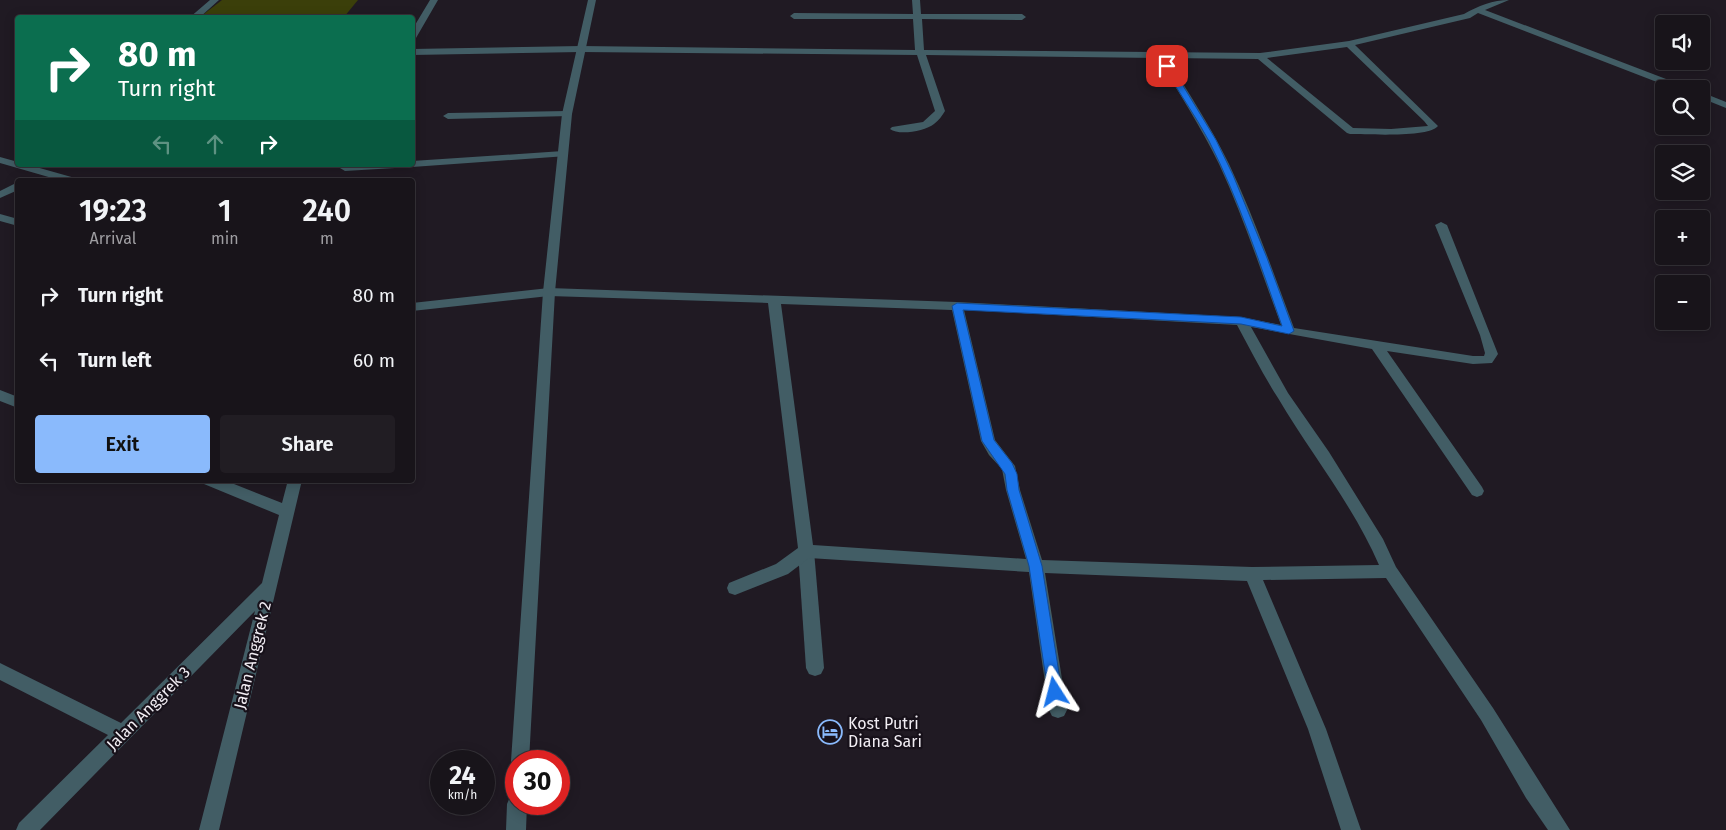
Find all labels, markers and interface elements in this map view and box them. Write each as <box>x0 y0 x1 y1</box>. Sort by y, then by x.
map controls <box>1655 15 1710 330</box>
button: sound <box>1655 15 1710 70</box>
text: 80 m <box>118 33 197 75</box>
icon: right <box>35 35 100 100</box>
pin <box>1146 45 1188 87</box>
icon: arrive <box>1153 52 1181 80</box>
text: Turn right <box>118 75 215 102</box>
button: search <box>1655 80 1710 135</box>
icon: left <box>148 130 176 158</box>
icon: ahead <box>201 130 229 158</box>
icon: right <box>254 130 282 158</box>
button: layers <box>1655 145 1710 200</box>
text: 19:23 <box>79 193 147 229</box>
text: 1 <box>218 193 232 229</box>
text: 240 <box>302 193 351 229</box>
button: + <box>1655 210 1710 265</box>
text: Arrival <box>90 229 136 248</box>
text: min <box>211 229 239 248</box>
text: m <box>320 229 334 248</box>
button: − <box>1655 275 1710 330</box>
icon: right <box>35 282 63 310</box>
text: Turn right <box>78 284 163 307</box>
text: 80 m <box>353 284 395 307</box>
icon: left <box>35 347 63 375</box>
text: Turn left <box>78 349 152 372</box>
text: 60 m <box>353 349 395 372</box>
button: Exit <box>35 415 210 473</box>
button: Share <box>220 415 395 473</box>
street label: Jalan Anggrek 2 <box>230 599 275 711</box>
street label: Jalan Anggrek 3 <box>103 663 194 754</box>
position arrow <box>1028 665 1080 717</box>
place label: Kost Putri Diana Sari <box>848 714 922 751</box>
hotel icon: Kost Putri Diana Sari <box>817 719 843 745</box>
speed limit sign: 30 <box>505 750 570 815</box>
text: 24 <box>449 761 476 791</box>
text: km/h <box>448 788 477 802</box>

